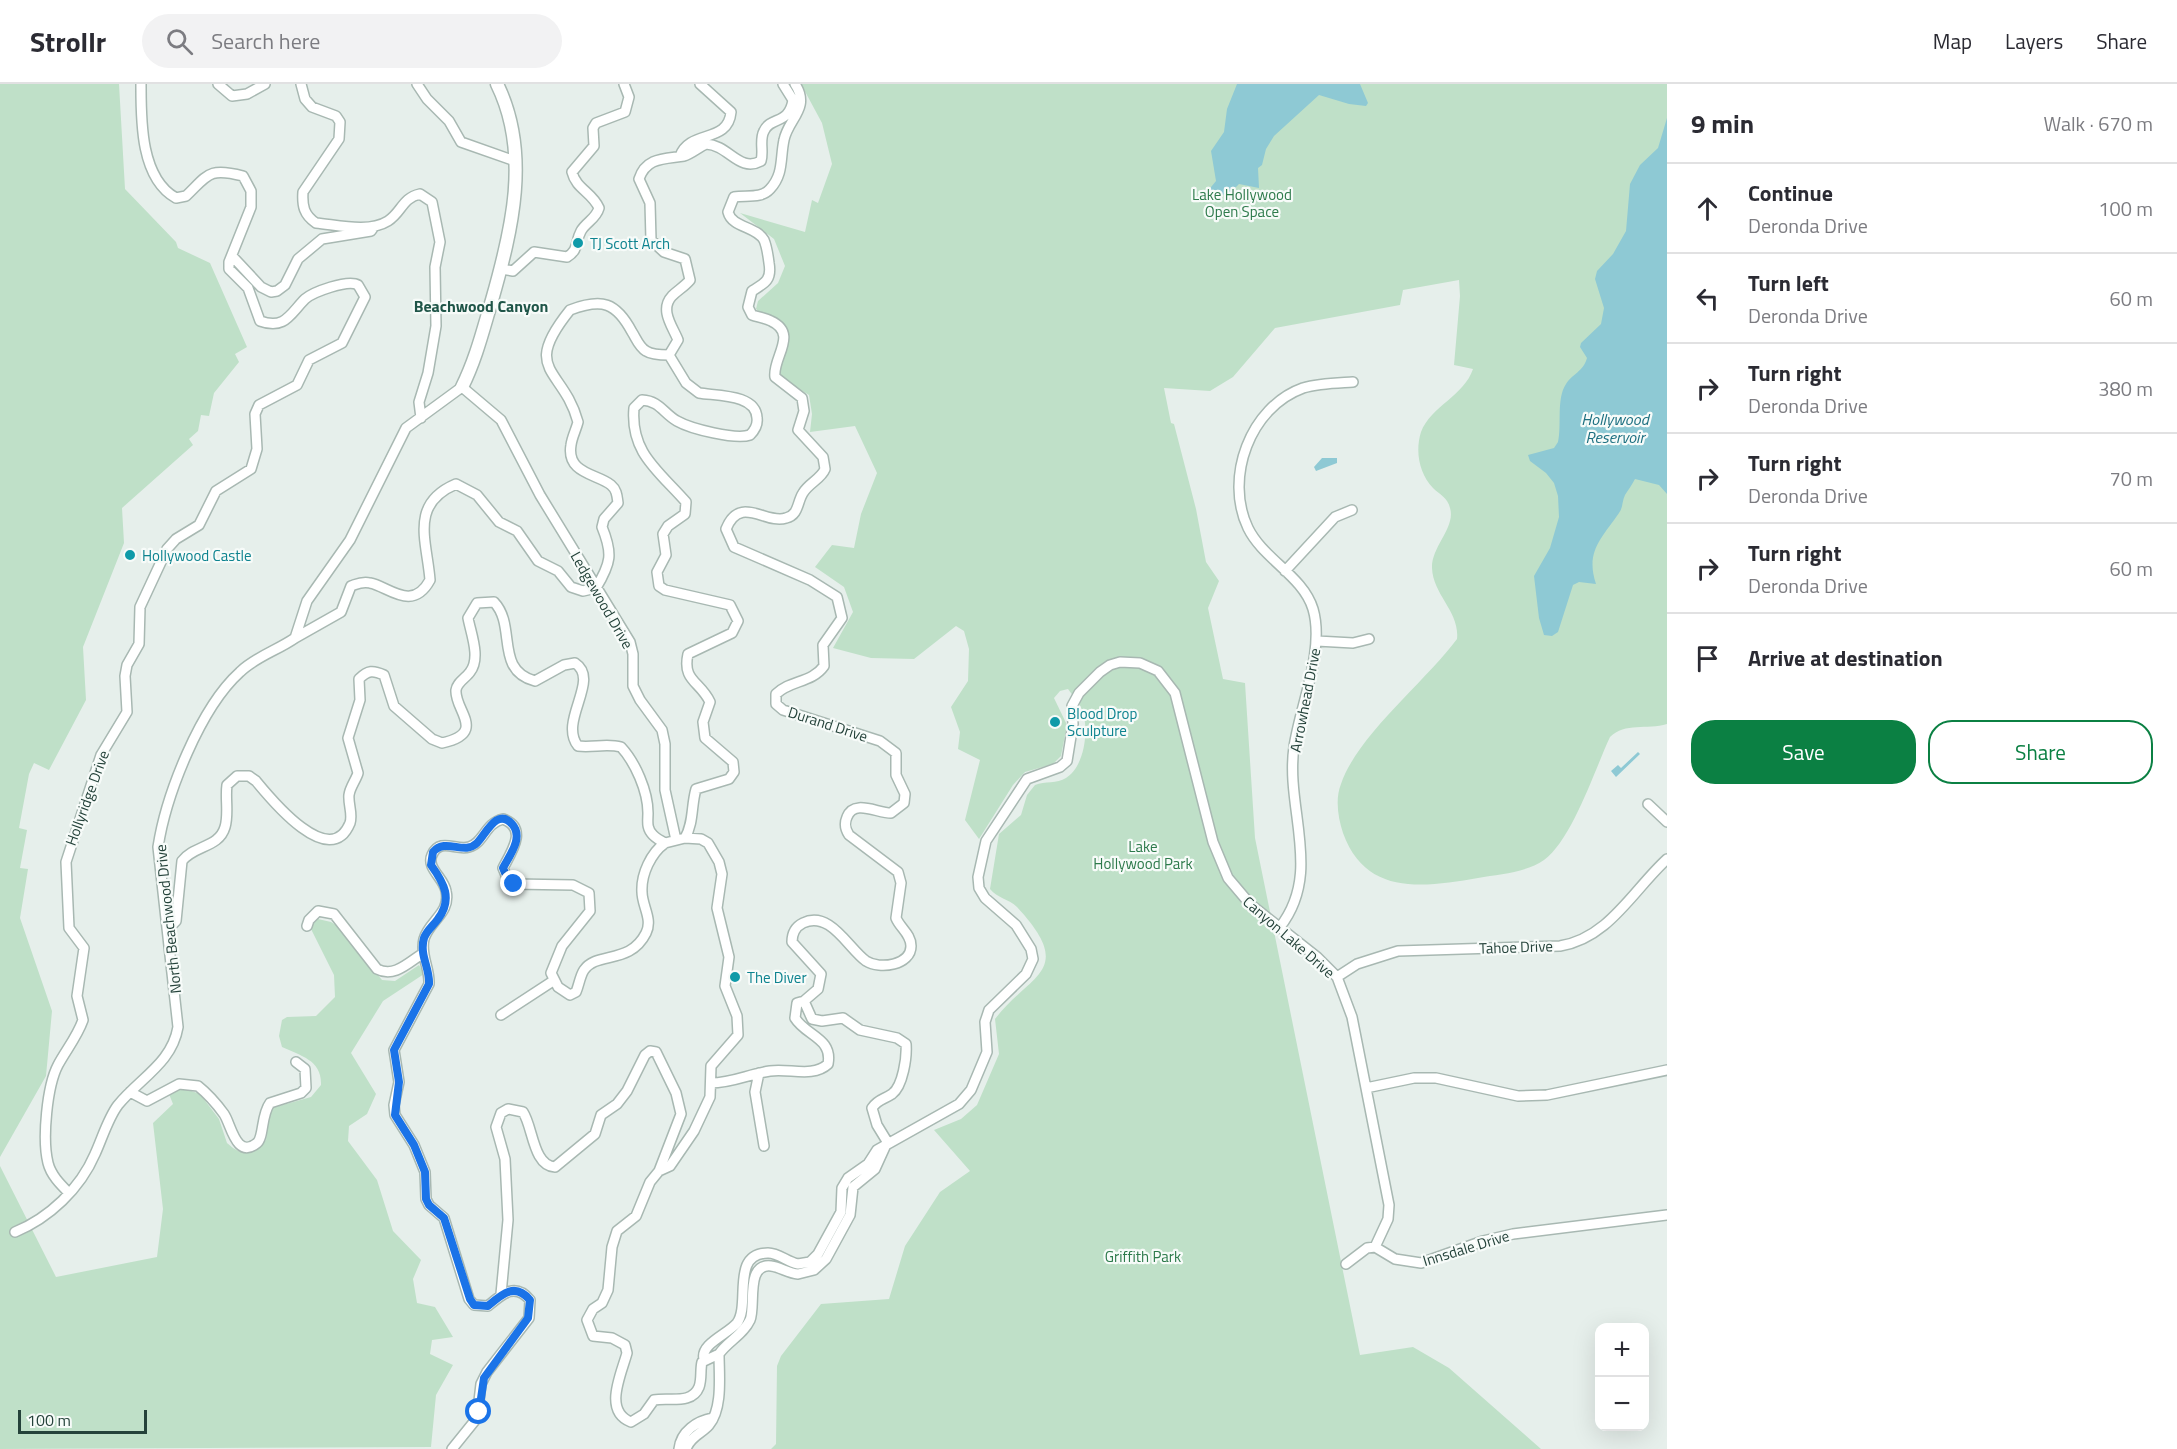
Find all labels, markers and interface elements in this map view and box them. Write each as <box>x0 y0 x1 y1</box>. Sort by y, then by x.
search box <box>142 14 562 68</box>
text: Strollr <box>30 20 106 63</box>
text: Search here <box>211 24 320 58</box>
icon: search <box>163 25 196 58</box>
text: Map <box>1933 25 1972 57</box>
text: Layers <box>2005 25 2063 57</box>
text: Share <box>2096 25 2147 57</box>
text: 9 min <box>1691 104 1754 143</box>
text: Walk · 670 m <box>2044 108 2153 139</box>
text: Continue <box>1748 176 1833 210</box>
park label: Lake Hollywood Open Space <box>1192 183 1292 223</box>
icon: ahead <box>1691 192 1724 225</box>
text: 100 m <box>2098 193 2153 224</box>
text: Deronda Drive <box>1748 210 1868 241</box>
place label: TJ Scott Arch <box>590 232 670 255</box>
marker: TJ Scott Arch <box>571 236 585 250</box>
text: Turn left <box>1748 266 1829 300</box>
icon: left <box>1691 282 1724 315</box>
text: 60 m <box>2109 283 2153 314</box>
district label: Beachwood Canyon <box>414 294 548 318</box>
text: Deronda Drive <box>1748 300 1868 331</box>
text: Turn right <box>1748 356 1842 390</box>
icon: right <box>1691 372 1724 405</box>
text: 380 m <box>2098 373 2153 404</box>
text: Deronda Drive <box>1748 390 1868 421</box>
water label: Hollywood Reservoir <box>1581 407 1651 449</box>
text: Turn right <box>1748 446 1842 480</box>
icon: right <box>1691 462 1724 495</box>
text: 70 m <box>2109 463 2153 494</box>
text: Deronda Drive <box>1748 480 1868 511</box>
text: Turn right <box>1748 536 1842 570</box>
place label: Hollywood Castle <box>142 544 252 567</box>
street label: Ledgewood Drive <box>565 547 639 653</box>
marker: Hollywood Castle <box>123 548 137 562</box>
icon: right <box>1691 552 1724 585</box>
text: 60 m <box>2109 553 2153 584</box>
text: Deronda Drive <box>1748 570 1868 601</box>
text: Arrive at destination <box>1748 641 1943 675</box>
icon: arrive <box>1691 642 1724 675</box>
street label: Arrowhead Drive <box>1284 646 1326 754</box>
street label: Durand Drive <box>785 700 871 748</box>
place label: Blood Drop Sculpture <box>1067 702 1137 742</box>
marker: Blood Drop Sculpture <box>1048 715 1062 729</box>
button: Save <box>1691 720 1916 784</box>
button: Share <box>1928 720 2153 784</box>
street label: Hollyridge Drive <box>59 747 115 849</box>
park label: Lake Hollywood Park <box>1093 835 1193 875</box>
street label: North Beachwood Drive <box>149 843 187 995</box>
route end <box>500 870 526 896</box>
street label: Canyon Lake Drive <box>1238 890 1340 984</box>
street label: Tahoe Drive <box>1479 934 1553 960</box>
place label: The Diver <box>747 966 807 989</box>
marker: The Diver <box>728 970 742 984</box>
street label: Innsdale Drive <box>1420 1224 1512 1272</box>
park label: Griffith Park <box>1105 1245 1181 1268</box>
map controls <box>1595 1323 1649 1431</box>
button: + <box>1595 1323 1649 1377</box>
button: − <box>1595 1377 1649 1431</box>
route start <box>465 1398 491 1424</box>
scale bar <box>18 1407 147 1434</box>
text: 100 m <box>27 1408 71 1432</box>

